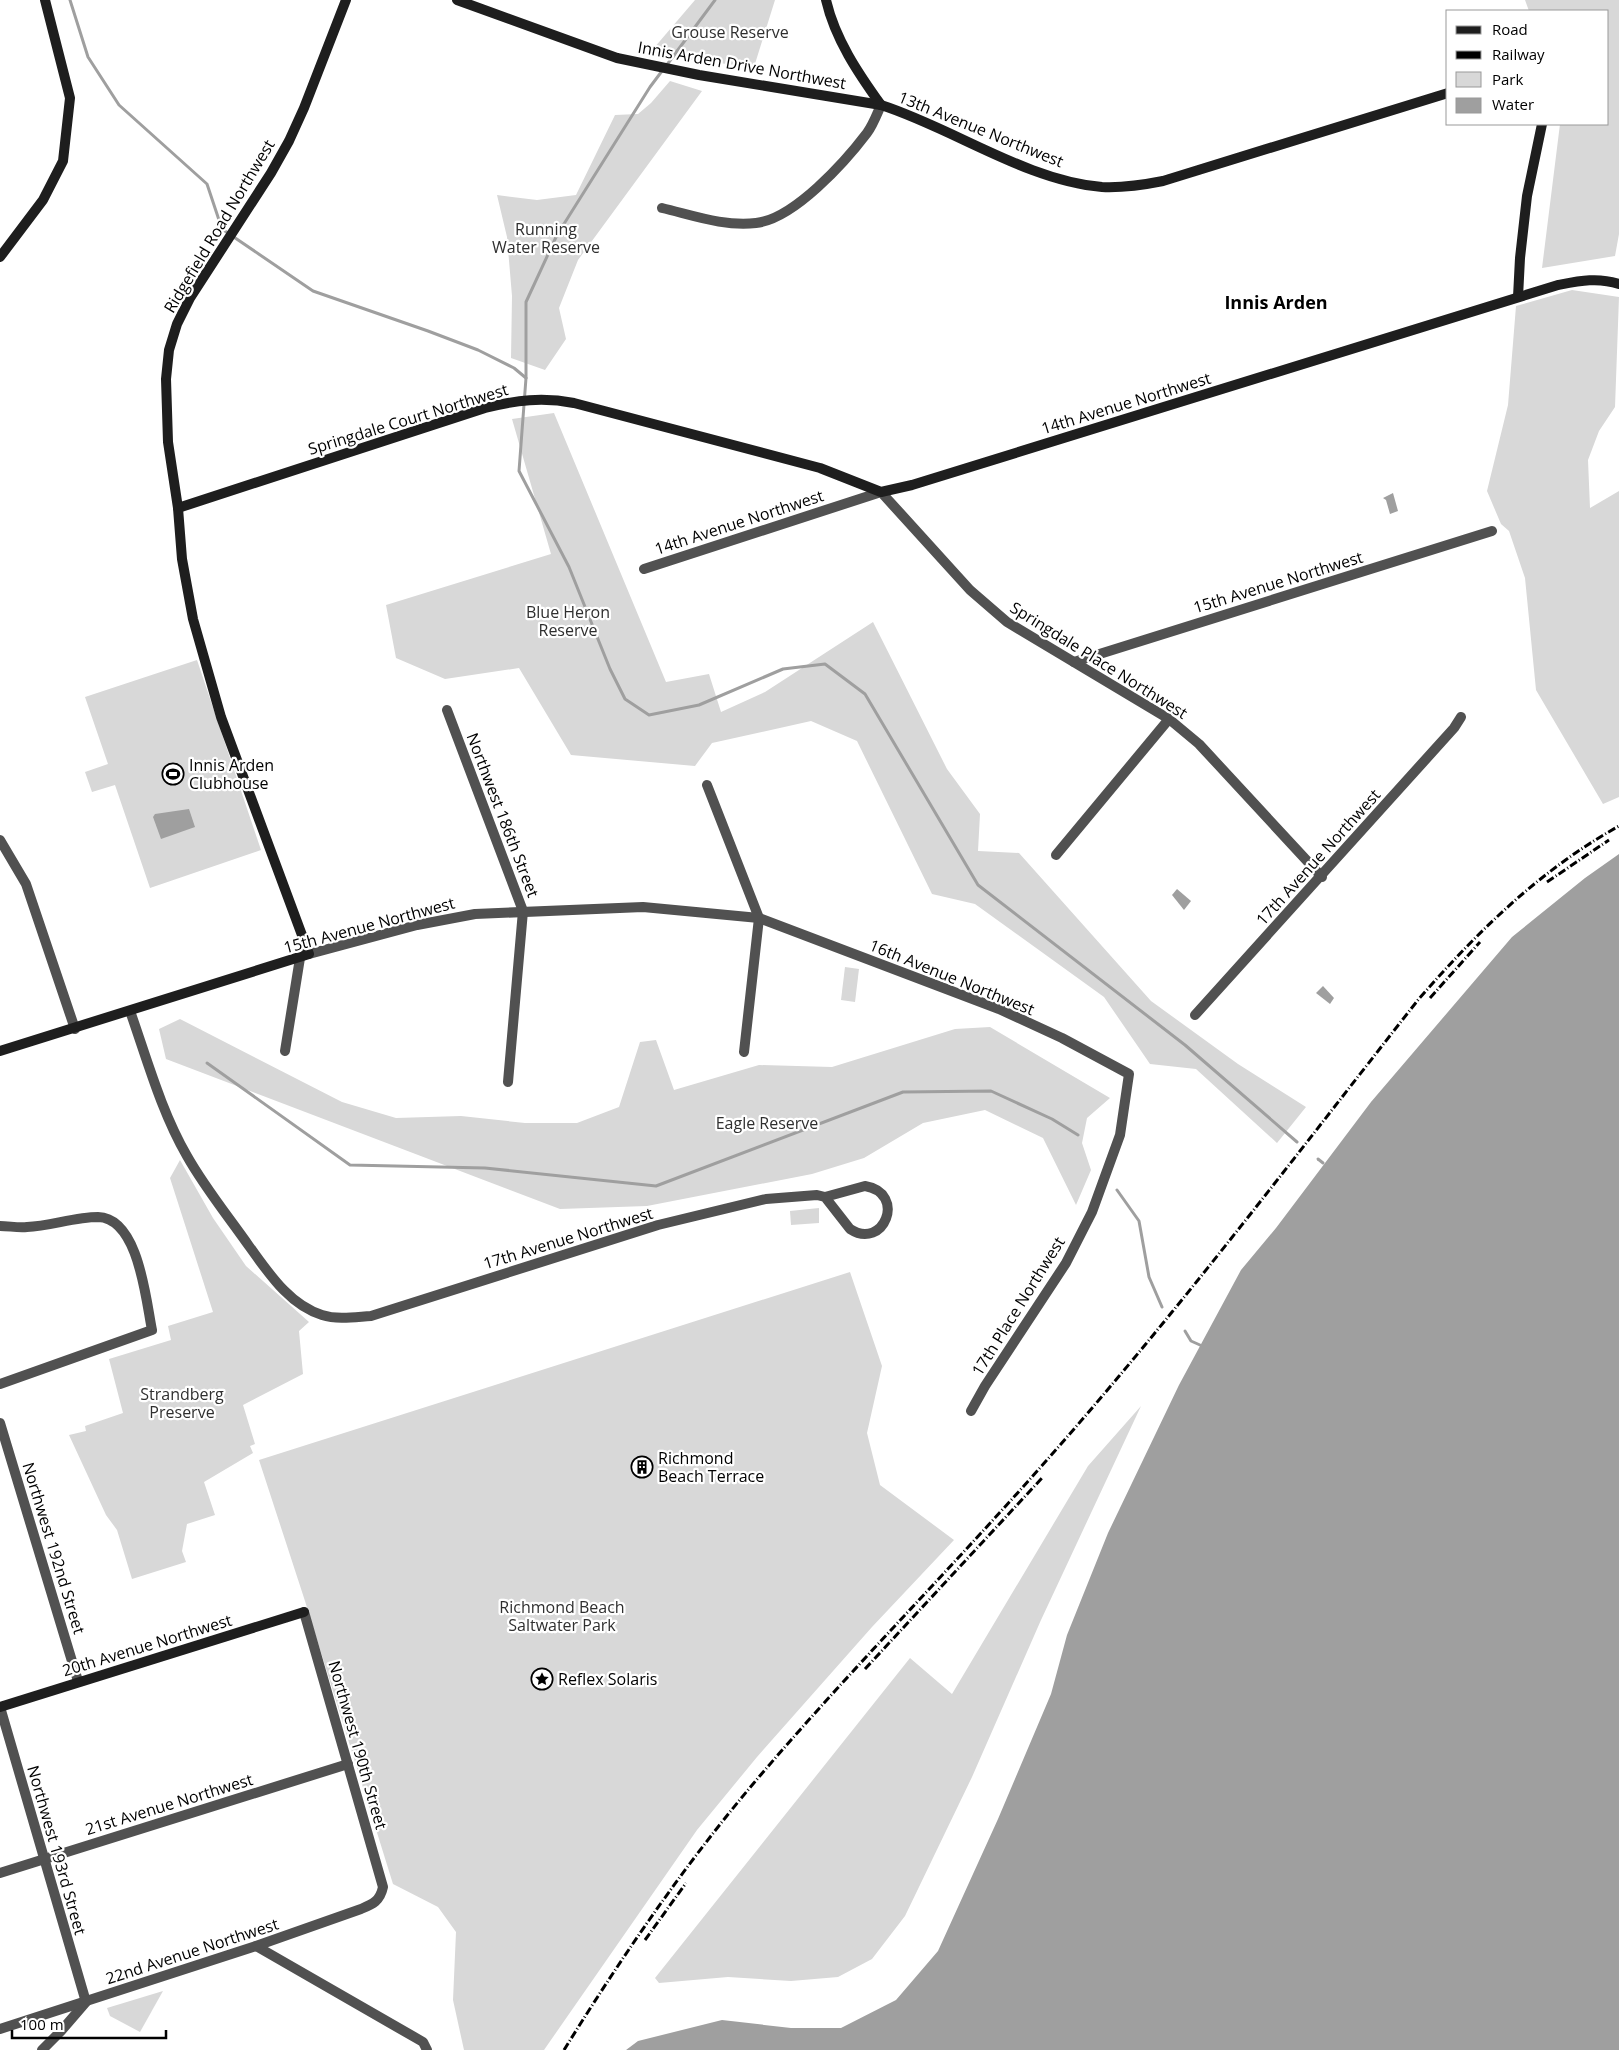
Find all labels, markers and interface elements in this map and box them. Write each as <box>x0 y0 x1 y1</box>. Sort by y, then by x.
legend <box>1446 10 1609 125</box>
text: Road <box>1492 19 1528 39</box>
park label: Grouse Reserve <box>671 21 789 43</box>
street label: Innis Arden Drive Northwest <box>636 36 848 94</box>
text: Railway <box>1492 44 1545 64</box>
text: Park <box>1492 69 1523 89</box>
street label: 13th Avenue Northwest <box>895 86 1067 172</box>
text: Water <box>1492 94 1534 114</box>
street label: Ridgefield Road Northwest <box>158 135 280 317</box>
park label: Running Water Reserve <box>492 218 600 258</box>
district label: Innis Arden <box>1224 290 1328 314</box>
street label: 14th Avenue Northwest <box>1039 367 1214 439</box>
street label: Springdale Court Northwest <box>305 378 511 460</box>
street label: 14th Avenue Northwest <box>652 484 827 560</box>
street label: 15th Avenue Northwest <box>1191 546 1366 618</box>
street label: Springdale Place Northwest <box>1006 596 1192 724</box>
park label: Blue Heron Reserve <box>526 601 610 641</box>
street label: Northwest 186th Street <box>461 730 545 901</box>
place label: Innis Arden Clubhouse <box>189 754 274 794</box>
sports icon: Innis Arden Clubhouse <box>161 762 185 786</box>
street label: 17th Avenue Northwest <box>1251 784 1385 930</box>
street label: 15th Avenue Northwest <box>281 891 457 958</box>
street label: 16th Avenue Northwest <box>866 934 1038 1020</box>
park label: Eagle Reserve <box>716 1112 818 1134</box>
street label: 17th Avenue Northwest <box>481 1202 656 1274</box>
street label: 17th Place Northwest <box>966 1232 1070 1380</box>
park label: Strandberg Preserve <box>140 1383 224 1423</box>
place label: Richmond Beach Terrace <box>658 1447 764 1487</box>
building icon: Richmond Beach Terrace <box>630 1455 654 1479</box>
street label: Northwest 192nd Street <box>17 1459 91 1637</box>
park label: Richmond Beach Saltwater Park <box>499 1596 625 1636</box>
street label: 20th Avenue Northwest <box>60 1609 235 1681</box>
street label: Northwest 190th Street <box>323 1658 393 1832</box>
place icon: Reflex Solaris <box>530 1667 554 1691</box>
place label: Reflex Solaris <box>558 1668 657 1690</box>
street label: Northwest 193rd Street <box>22 1763 92 1938</box>
street label: 21st Avenue Northwest <box>83 1768 256 1840</box>
street label: 22nd Avenue Northwest <box>103 1913 281 1989</box>
scale bar <box>12 2008 166 2040</box>
text: 100 m <box>20 2014 64 2034</box>

